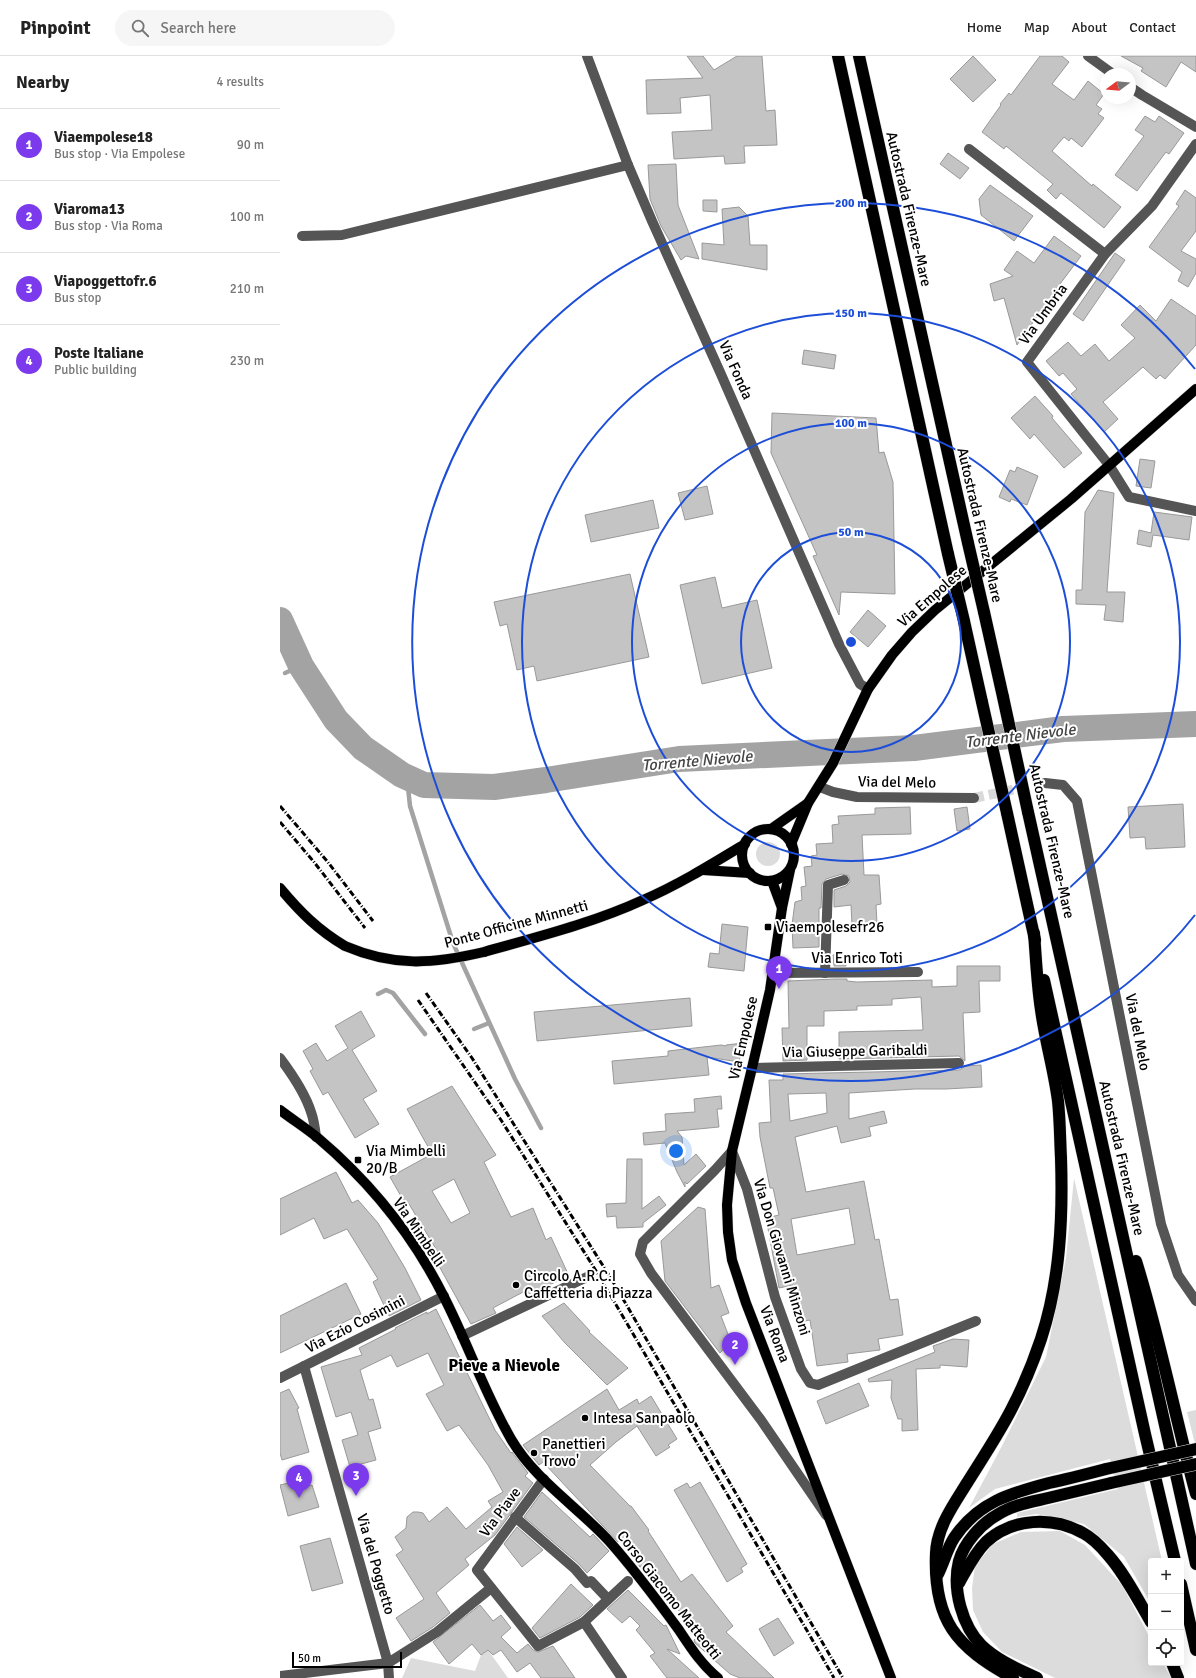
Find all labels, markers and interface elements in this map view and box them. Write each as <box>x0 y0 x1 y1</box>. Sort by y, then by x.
search box <box>115 10 395 46</box>
text: Pinpoint <box>20 16 91 40</box>
icon: search <box>129 17 151 39</box>
text: Search here <box>161 19 236 37</box>
text: Home <box>967 19 1002 36</box>
text: Map <box>1024 19 1049 36</box>
text: About <box>1071 19 1107 36</box>
text: Contact <box>1129 19 1176 36</box>
north arrow <box>1100 68 1136 104</box>
text: Nearby <box>16 72 69 93</box>
text: 4 results <box>216 74 264 90</box>
text: Viaempolese18 <box>54 128 153 146</box>
street label: Autostrada Firenze-Mare <box>882 130 936 288</box>
text: 1 <box>25 137 33 153</box>
text: 90 m <box>237 137 264 153</box>
text: Bus stop · Via Empolese <box>54 146 185 162</box>
text: 200 m <box>835 196 867 211</box>
text: Viaroma13 <box>54 200 125 218</box>
text: 2 <box>25 209 33 225</box>
text: 100 m <box>230 209 264 225</box>
text: Bus stop · Via Roma <box>54 218 163 234</box>
text: Viapoggettofr.6 <box>54 272 157 290</box>
street label: Via Umbria <box>1015 280 1071 348</box>
text: 3 <box>25 281 33 297</box>
text: 210 m <box>230 281 264 297</box>
text: Bus stop <box>54 290 101 306</box>
text: 150 m <box>835 306 867 321</box>
street label: Via Fonda <box>715 338 757 402</box>
text: Poste Italiane <box>54 344 144 362</box>
text: 4 <box>25 353 33 369</box>
text: 230 m <box>230 353 264 369</box>
text: Public building <box>54 362 137 378</box>
text: 100 m <box>835 416 867 431</box>
street label: Autostrada Firenze-Mare <box>953 446 1007 604</box>
text: 50 m <box>838 525 864 540</box>
street label: Via Empolese <box>894 561 970 631</box>
centre of rings <box>844 635 858 649</box>
water label: Torrente Nievole <box>964 719 1077 753</box>
water label: Torrente Nievole <box>641 746 754 776</box>
street label: Autostrada Firenze-Mare <box>1025 762 1079 920</box>
street label: Via del Melo <box>858 772 937 792</box>
street label: Ponte Officine Minnetti <box>442 896 590 952</box>
place label: Viaempolesefr26 <box>776 918 884 936</box>
marker: Viaempolesefr26 <box>763 922 773 932</box>
street label: Via Enrico Toti <box>811 949 903 967</box>
pin: 1 <box>766 956 792 989</box>
street label: Via del Melo <box>1122 992 1154 1072</box>
street label: Via Empolese <box>725 994 761 1082</box>
street label: Via Giuseppe Garibaldi <box>782 1041 928 1061</box>
street label: Autostrada Firenze-Mare <box>1095 1079 1149 1237</box>
your location <box>666 1141 686 1161</box>
place label: Via Mimbelli 20/B <box>366 1142 446 1177</box>
marker: Via Mimbelli 20/B <box>353 1155 363 1165</box>
street label: Via Don Giovanni Minzoni <box>750 1176 814 1338</box>
street label: Via Mimbelli <box>389 1194 449 1270</box>
place label: Circolo A.R.C.I Caffetteria di Piazza <box>524 1267 653 1302</box>
marker: Circolo A.R.C.I Caffetteria di Piazza <box>511 1280 521 1290</box>
street label: Via Ezio Cosimini <box>302 1291 408 1357</box>
street label: Via Roma <box>756 1303 794 1365</box>
pin: 2 <box>722 1332 748 1365</box>
district label: Pieve a Nievole <box>448 1355 560 1376</box>
place label: Intesa Sanpaolo <box>593 1409 695 1427</box>
marker: Intesa Sanpaolo <box>580 1413 590 1423</box>
place label: Panettieri Trovo' <box>542 1435 606 1470</box>
marker: Panettieri Trovo' <box>529 1448 539 1458</box>
pin: 3 <box>343 1463 369 1496</box>
pin: 4 <box>286 1465 312 1498</box>
street label: Via Piave <box>475 1484 525 1540</box>
street label: Via del Poggetto <box>353 1511 399 1617</box>
street label: Corso Giacomo Matteotti <box>613 1527 725 1663</box>
map controls <box>1148 1558 1184 1666</box>
button: + <box>1148 1558 1184 1594</box>
button: − <box>1148 1594 1184 1630</box>
button: locate <box>1148 1630 1184 1666</box>
scale bar <box>292 1650 402 1669</box>
text: 50 m <box>298 1652 321 1665</box>

